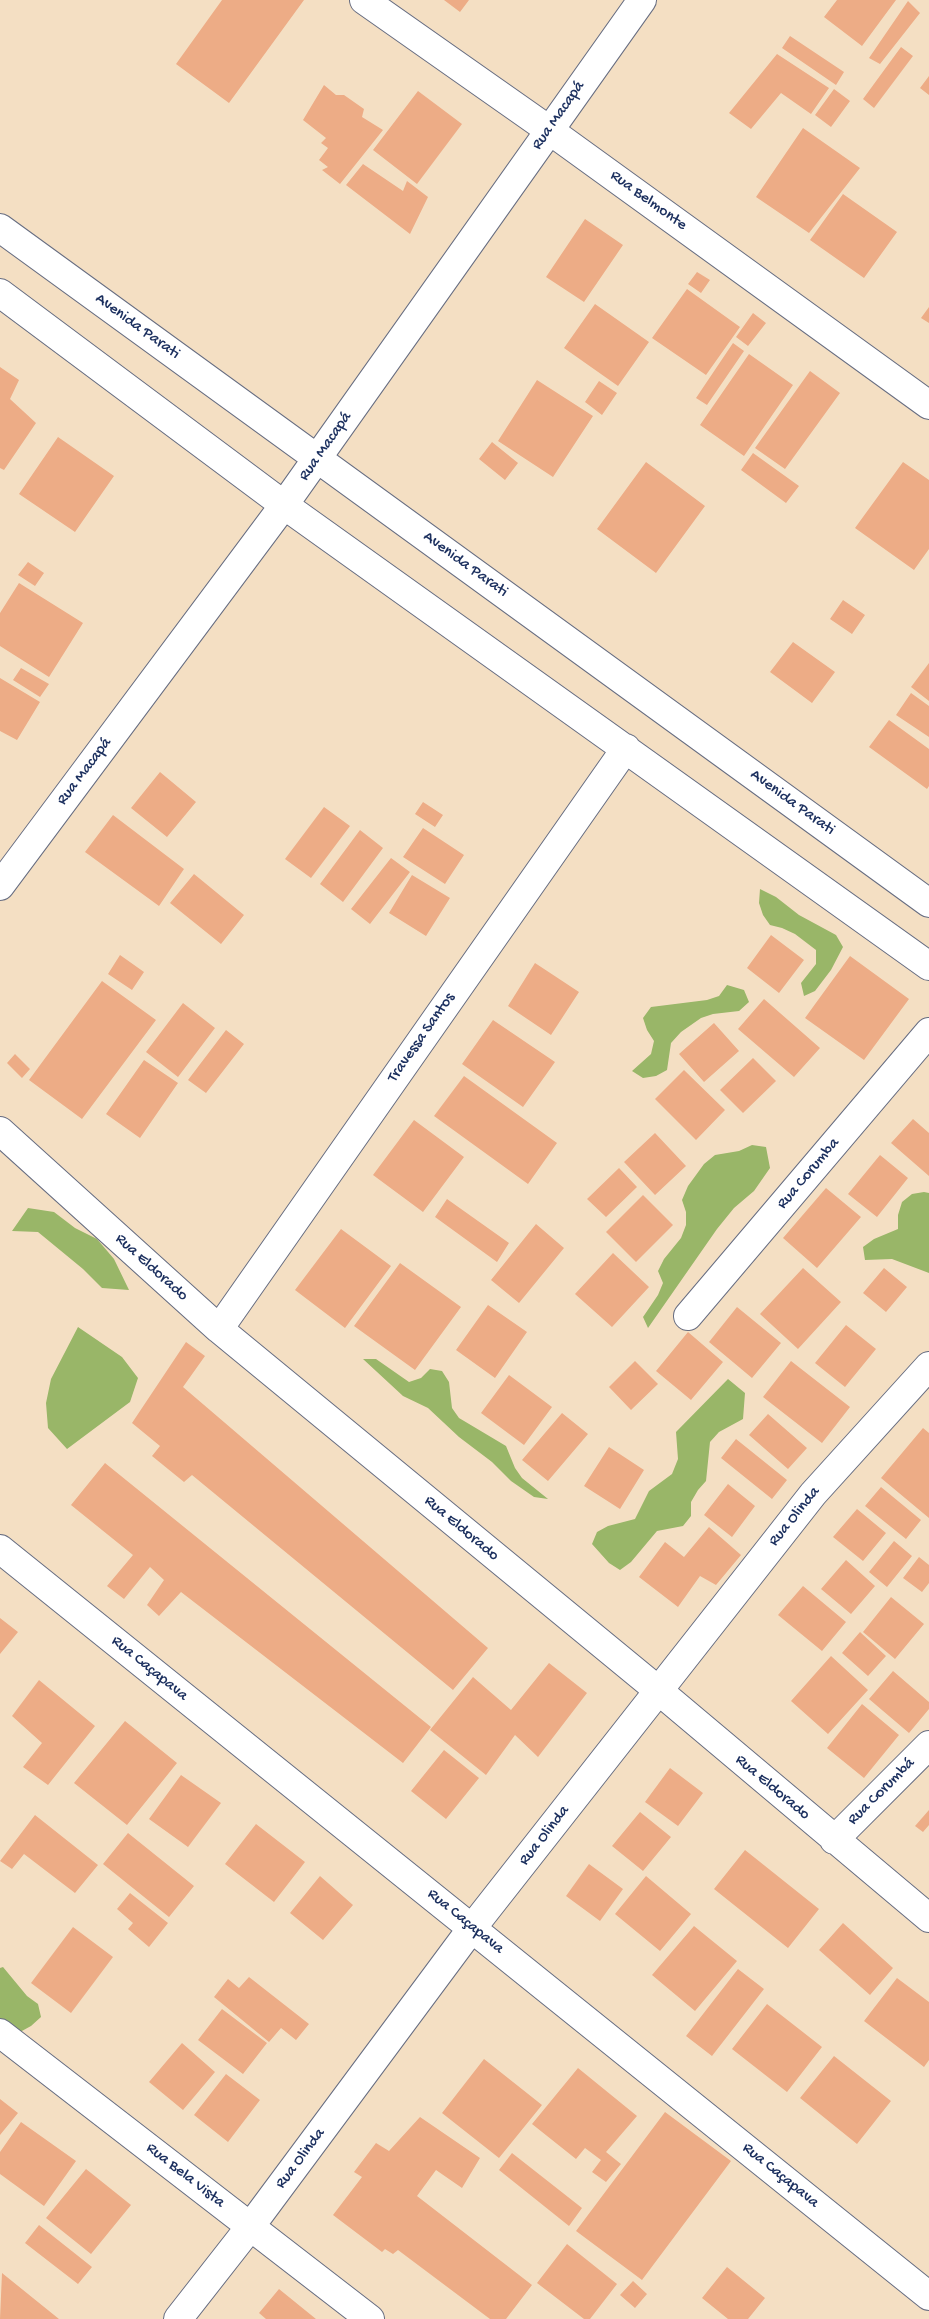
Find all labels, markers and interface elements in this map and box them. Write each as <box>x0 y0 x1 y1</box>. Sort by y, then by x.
street label: Rua Macapá <box>528 78 590 154</box>
street label: Rua Belmonte <box>606 167 690 235</box>
street label: Avenida Parati <box>91 290 183 364</box>
street label: Rua Macapá <box>295 409 357 485</box>
street label: Avenida Parati <box>419 528 511 602</box>
street label: Rua Macapá <box>53 734 117 810</box>
street label: Avenida Parati <box>746 766 838 840</box>
street label: Travessa Santos <box>384 989 460 1087</box>
street label: Rua Corumba <box>774 1134 844 1214</box>
street label: Rua Eldorado <box>110 1230 192 1306</box>
street label: Rua Olinda <box>765 1483 825 1551</box>
street label: Rua Eldorado <box>420 1492 502 1566</box>
street label: Rua Caçapava <box>107 1632 191 1706</box>
street label: Rua Eldorado <box>731 1751 813 1825</box>
street label: Rua Corumbá <box>844 1754 920 1830</box>
street label: Rua Olinda <box>516 1802 574 1870</box>
street label: Rua Caçapava <box>423 1885 507 1959</box>
street label: Rua Olinda <box>272 2125 330 2193</box>
street label: Rua Bela Vista <box>142 2139 228 2213</box>
street label: Rua Caçapava <box>738 2139 822 2213</box>

